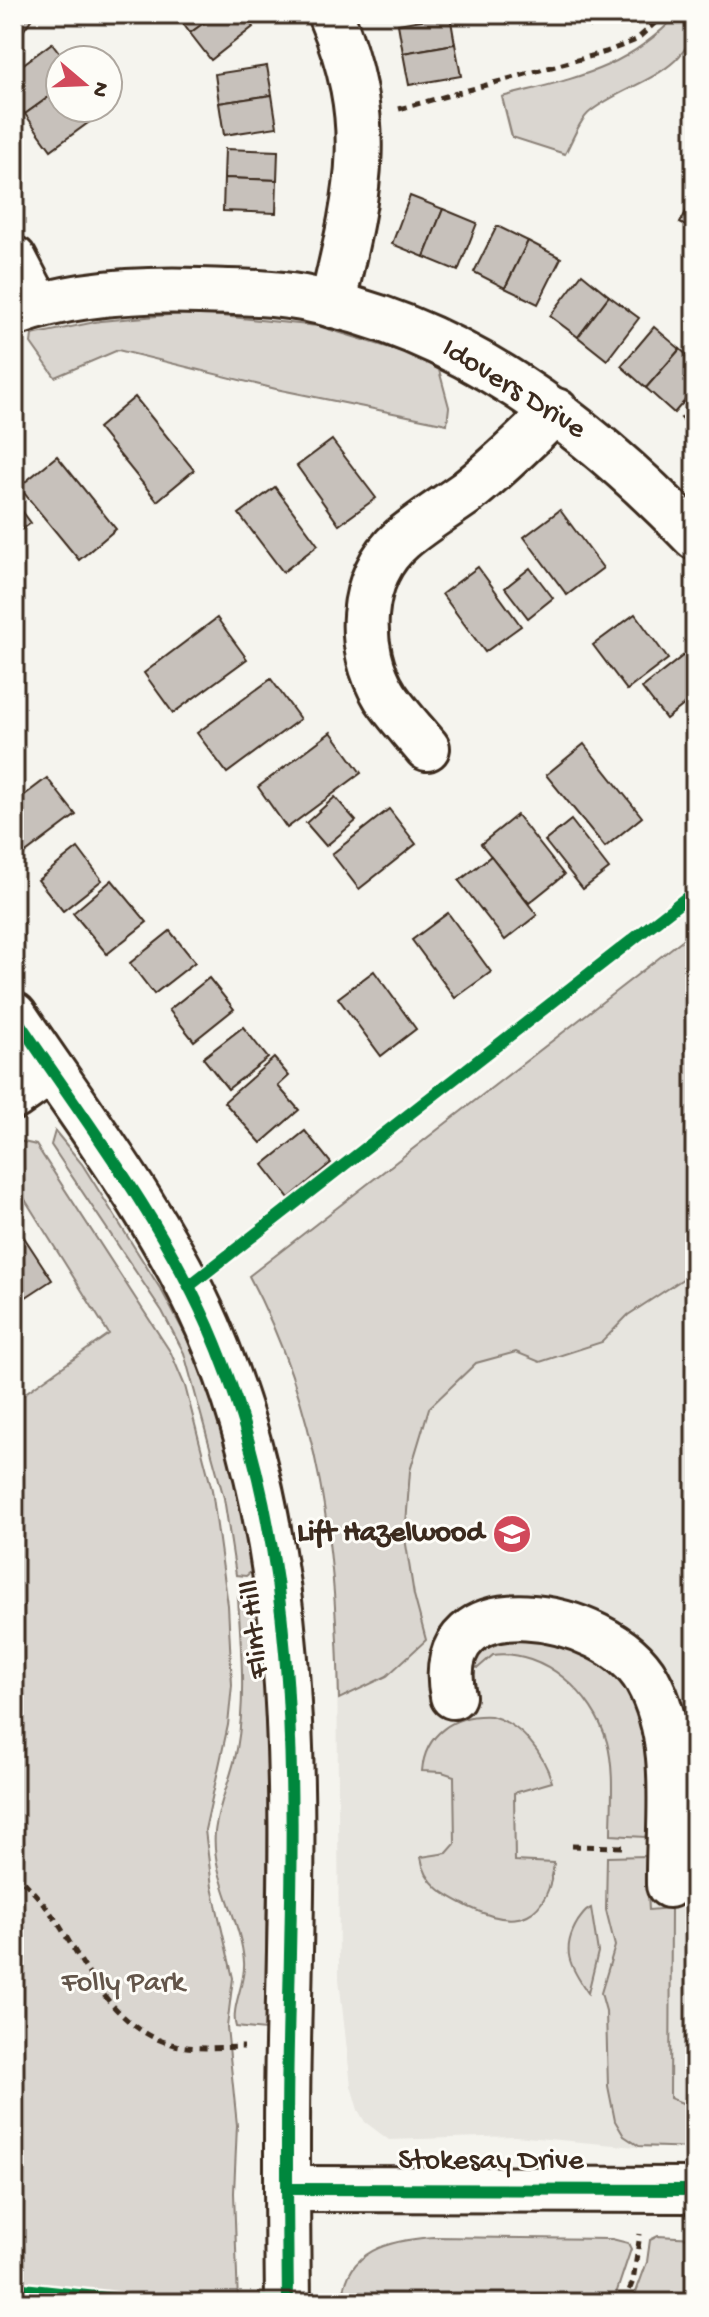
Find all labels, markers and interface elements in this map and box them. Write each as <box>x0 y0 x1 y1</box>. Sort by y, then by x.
north arrow <box>44 44 124 124</box>
text: N <box>84 78 114 100</box>
street label: Idovers Drive <box>435 332 592 448</box>
school or university icon: Lift Hazelwood <box>491 1513 533 1555</box>
place label: Lift Hazelwood <box>297 1517 487 1552</box>
street label: Flint Hill <box>233 1578 279 1681</box>
park label: Folly Park <box>60 1967 187 2002</box>
street label: Stokesay Drive <box>398 2145 584 2180</box>

